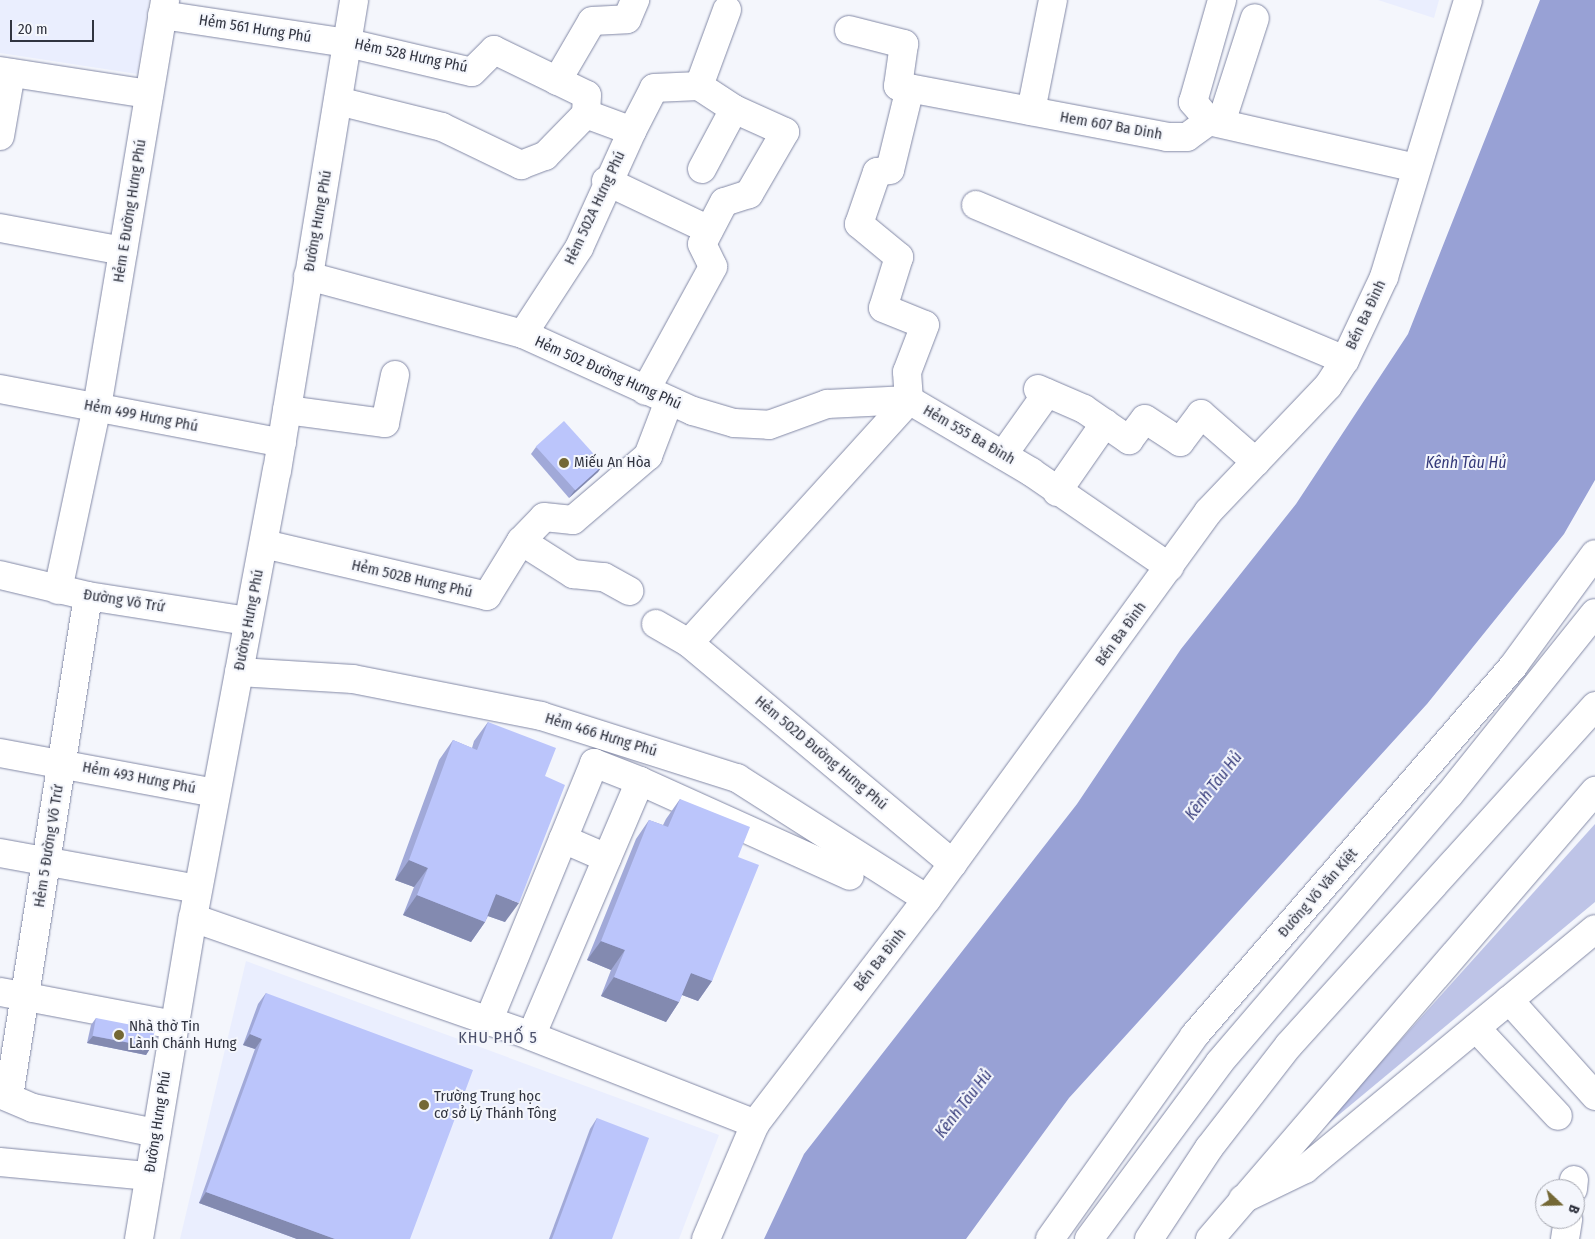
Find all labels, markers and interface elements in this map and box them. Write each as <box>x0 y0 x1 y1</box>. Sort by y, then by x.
scale bar <box>12 10 96 42</box>
street label: Hẻm 561 Hưng Phú <box>197 11 313 47</box>
text: 20 m <box>18 20 48 38</box>
street label: Hẻm 528 Hưng Phú <box>353 35 469 77</box>
street label: Hem 607 Ba Dinh <box>1058 108 1164 144</box>
street label: Hẻm E Đường Hưng Phú <box>110 138 150 284</box>
street label: Hẻm 502A Hưng Phú <box>561 148 629 268</box>
street label: Đường Hưng Phú <box>300 169 336 273</box>
street label: Bến Ba Đình <box>1342 277 1390 353</box>
street label: Hẻm 502 Đường Hưng Phú <box>532 332 684 414</box>
street label: Hẻm 499 Hưng Phú <box>82 396 200 436</box>
street label: Hẻm 555 Ba Đình <box>920 401 1018 469</box>
water label: Kênh Tàu Hủ <box>1425 453 1507 473</box>
place label: Miếu An Hòa <box>574 454 651 472</box>
marker: Miếu An Hòa <box>558 457 570 469</box>
street label: Hẻm 502B Hưng Phú <box>350 556 474 602</box>
street label: Đường Hưng Phú <box>230 568 268 672</box>
street label: Đường Võ Trứ <box>82 586 166 616</box>
street label: Bến Ba Đình <box>1092 599 1150 669</box>
street label: Hẻm 502D Đường Hưng Phú <box>751 692 891 814</box>
street label: Hẻm 466 Hưng Phú <box>543 709 659 761</box>
water label: Kênh Tàu Hủ <box>1181 748 1247 824</box>
street label: Hẻm 493 Hưng Phú <box>81 758 197 798</box>
street label: Hẻm 5 Đường Võ Trứ <box>30 783 68 909</box>
street label: Đường Võ Văn Kiệt <box>1274 845 1362 941</box>
street label: Bến Ba Đình <box>850 925 910 995</box>
place label: Nhà thờ Tin Lành Chánh Hưng <box>129 1017 237 1052</box>
district label: KHU PHỐ 5 <box>457 1028 539 1048</box>
marker: Nhà thờ Tin Lành Chánh Hưng <box>113 1029 125 1041</box>
water label: Kênh Tàu Hủ <box>931 1066 997 1142</box>
street label: Đường Hưng Phú <box>141 1070 175 1174</box>
place label: Trường Trung học cơ sở Lý Thánh Tông <box>434 1087 556 1122</box>
marker: Trường Trung học cơ sở Lý Thánh Tông <box>418 1099 430 1111</box>
north arrow <box>1535 1179 1585 1229</box>
text: B <box>1564 1202 1583 1216</box>

